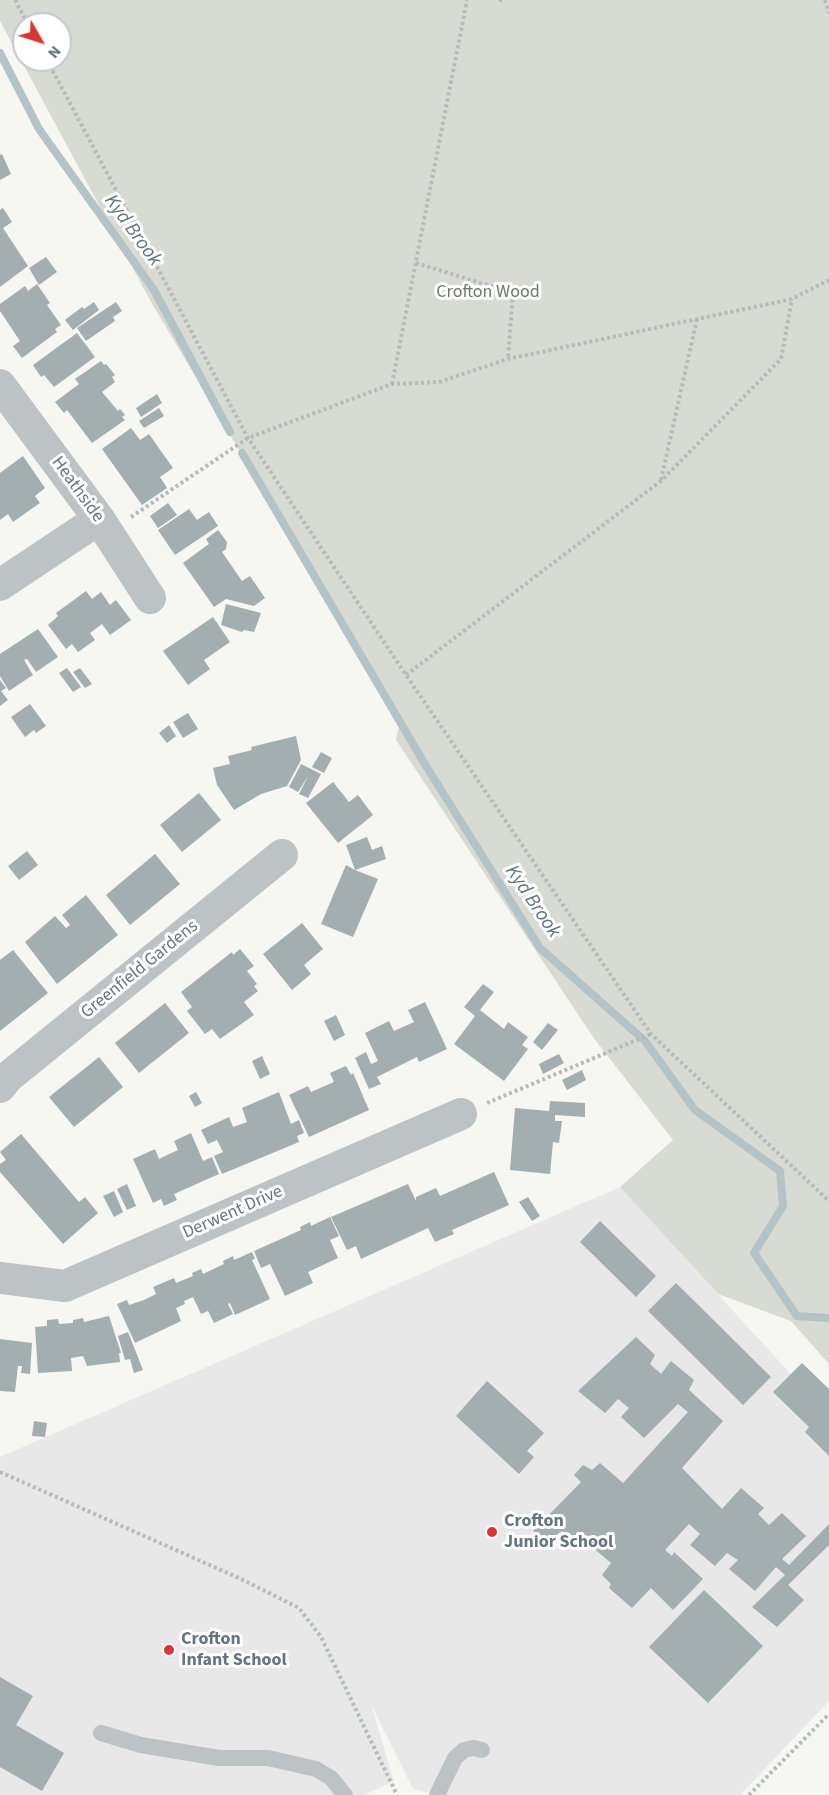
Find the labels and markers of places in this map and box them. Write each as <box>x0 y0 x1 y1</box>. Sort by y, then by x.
place label: Crofton Junior School <box>504 1511 613 1553</box>
marker: Crofton Junior School <box>485 1525 499 1539</box>
place label: Crofton Infant School <box>181 1629 287 1672</box>
marker: Crofton Infant School <box>162 1643 176 1657</box>

